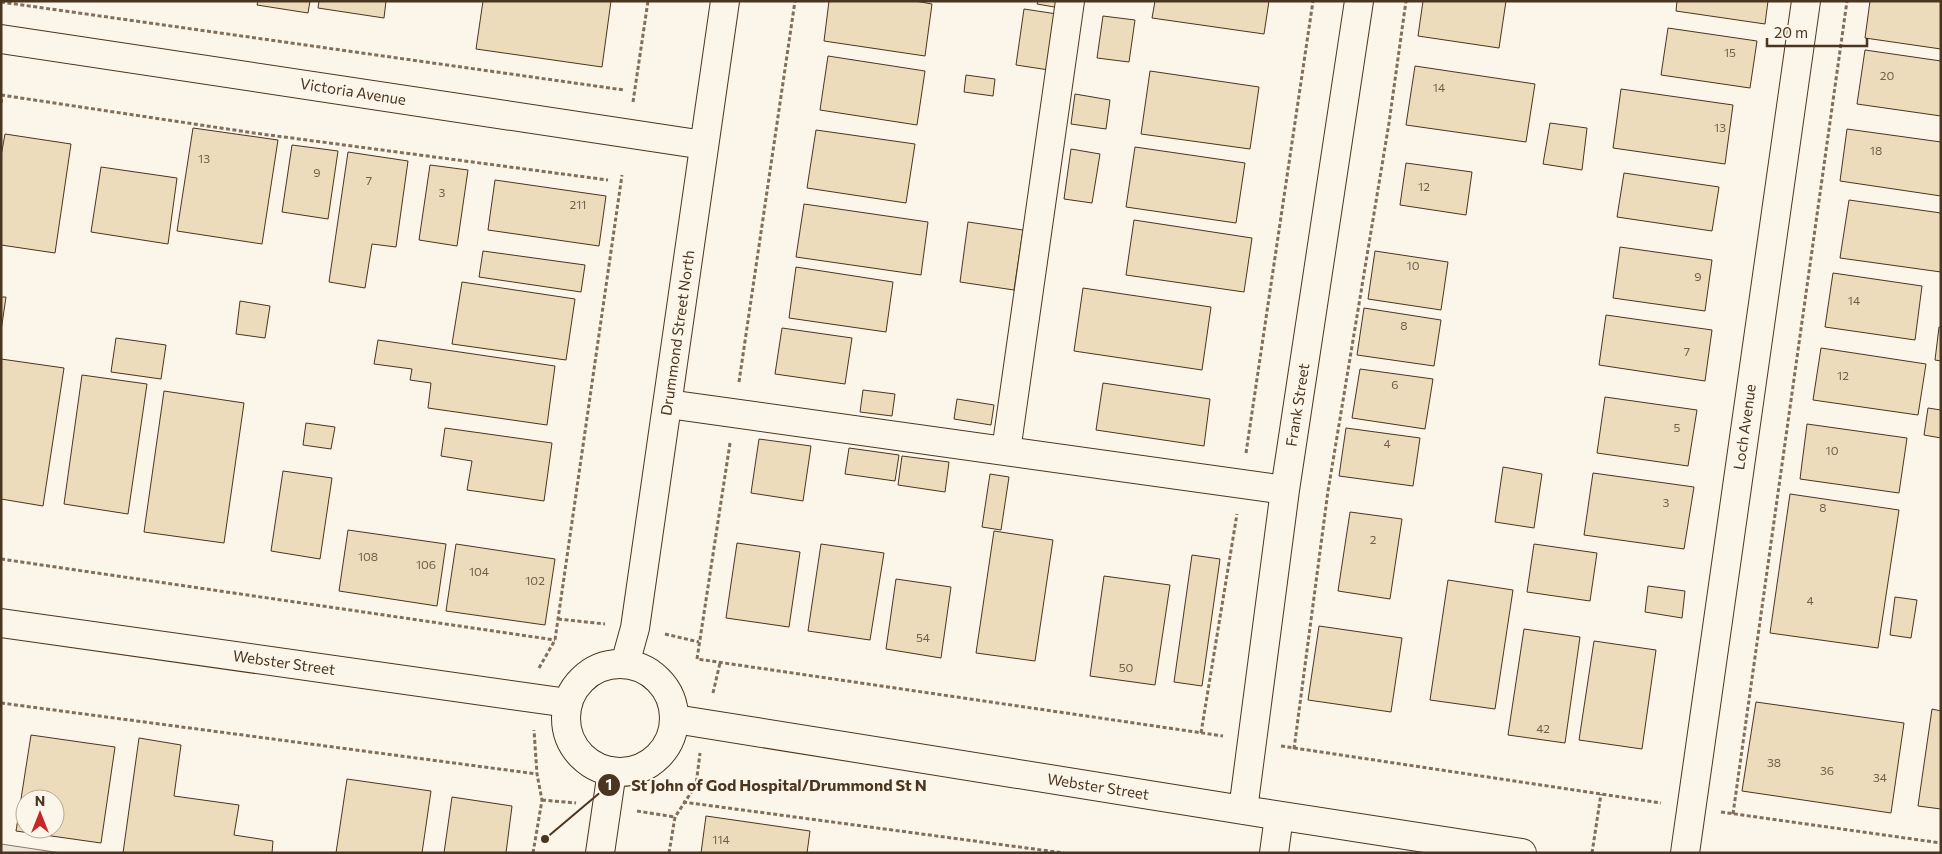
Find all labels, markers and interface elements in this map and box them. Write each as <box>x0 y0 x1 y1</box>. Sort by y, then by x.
scale bar <box>1767 15 1867 47</box>
text: 20 m <box>1774 23 1808 41</box>
house number: 15 <box>1724 45 1736 59</box>
house number: 20 <box>1880 68 1894 82</box>
street label: Victoria Avenue <box>299 74 408 108</box>
house number: 14 <box>1433 80 1445 94</box>
house number: 13 <box>1714 120 1726 134</box>
house number: 18 <box>1870 143 1882 157</box>
house number: 13 <box>198 151 210 165</box>
house number: 9 <box>313 165 321 179</box>
house number: 7 <box>366 173 372 187</box>
house number: 12 <box>1418 179 1430 193</box>
house number: 3 <box>439 185 446 199</box>
house number: 211 <box>570 197 586 211</box>
street label: Drummond Street North <box>656 249 698 417</box>
house number: 10 <box>1407 258 1420 272</box>
house number: 9 <box>1694 269 1702 283</box>
house number: 14 <box>1848 293 1860 307</box>
house number: 8 <box>1400 318 1408 332</box>
house number: 7 <box>1684 344 1690 358</box>
street label: Frank Street <box>1282 362 1312 448</box>
house number: 12 <box>1837 368 1849 382</box>
house number: 6 <box>1391 377 1399 391</box>
street label: Loch Avenue <box>1729 383 1759 471</box>
house number: 5 <box>1674 420 1681 434</box>
house number: 4 <box>1383 436 1391 450</box>
house number: 10 <box>1826 443 1839 457</box>
house number: 3 <box>1663 495 1670 509</box>
house number: 8 <box>1819 500 1827 514</box>
house number: 2 <box>1370 532 1377 546</box>
house number: 108 <box>358 549 378 563</box>
house number: 106 <box>416 557 436 571</box>
house number: 104 <box>469 564 489 578</box>
house number: 102 <box>525 573 545 587</box>
house number: 4 <box>1806 593 1814 607</box>
house number: 54 <box>916 630 930 644</box>
street label: Webster Street <box>232 646 336 678</box>
house number: 50 <box>1119 660 1134 674</box>
house number: 42 <box>1536 721 1550 735</box>
house number: 38 <box>1767 755 1781 769</box>
house number: 36 <box>1820 763 1834 777</box>
street label: Webster Street <box>1046 769 1150 803</box>
callout: St John of God Hospital/Drummond St N <box>596 770 937 801</box>
house number: 34 <box>1873 770 1887 784</box>
text: 1 <box>606 775 612 793</box>
text: St John of God Hospital/Drummond St N <box>631 775 927 794</box>
north arrow <box>15 789 65 839</box>
text: N <box>35 792 45 809</box>
house number: 114 <box>712 832 730 846</box>

